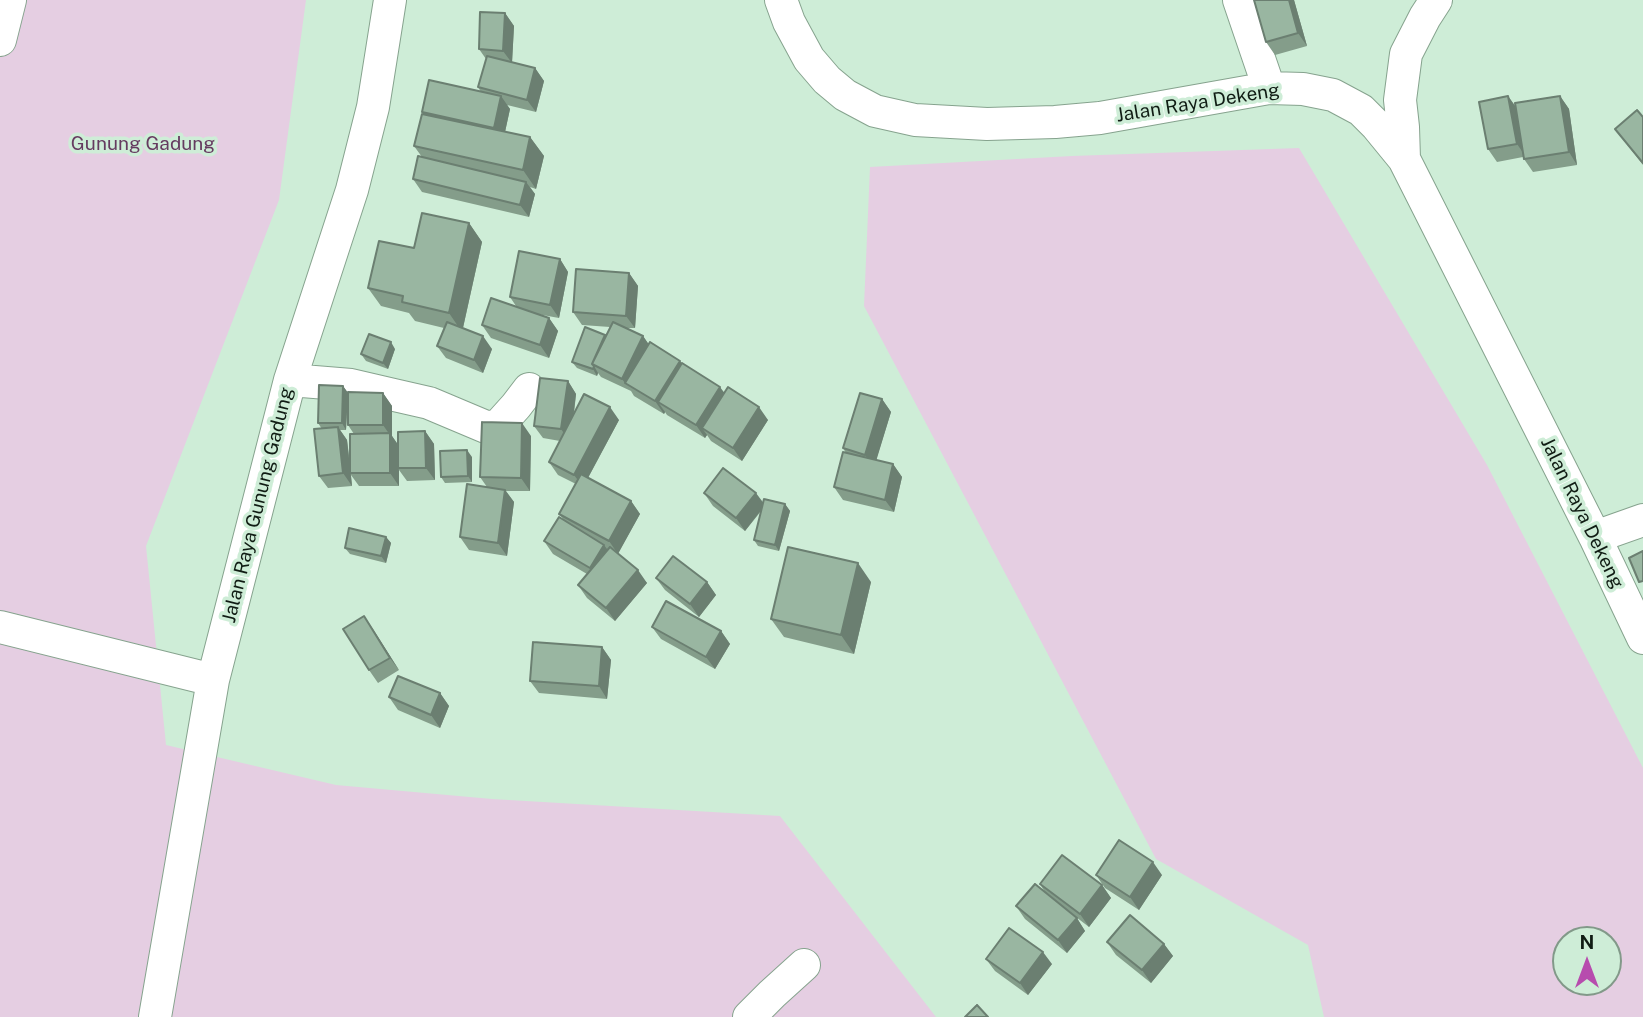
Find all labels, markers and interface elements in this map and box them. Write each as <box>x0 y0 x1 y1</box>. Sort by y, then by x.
street label: Jalan Raya Dekeng <box>1115 79 1281 127</box>
park label: Gunung Gadung <box>71 133 215 155</box>
street label: Jalan Raya Gunung Gadung <box>218 385 298 625</box>
street label: Jalan Raya Dekeng <box>1536 434 1628 592</box>
north arrow <box>1552 926 1622 996</box>
text: N <box>1580 931 1594 953</box>

